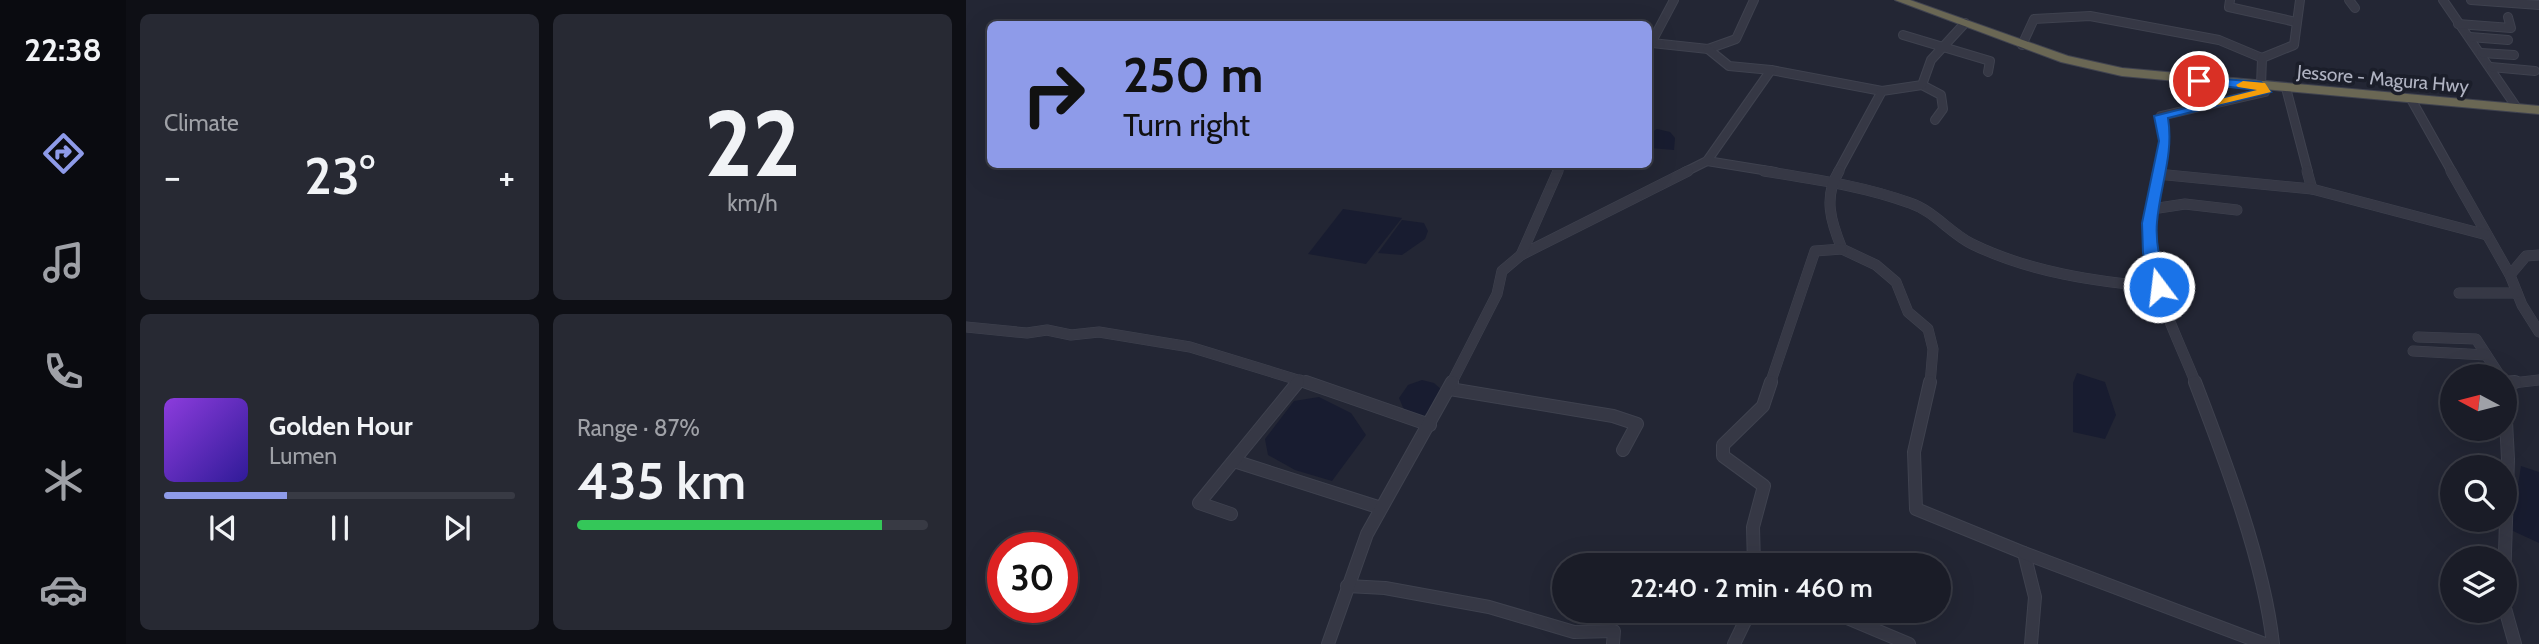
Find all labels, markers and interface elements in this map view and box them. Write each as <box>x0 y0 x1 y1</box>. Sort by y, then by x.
text: 22:38 <box>24 30 102 69</box>
text: 250 m <box>1123 45 1263 104</box>
icon: right <box>1008 49 1099 140</box>
pin <box>2169 51 2229 111</box>
street label: Jessore - Magura Hwy <box>2295 60 2470 98</box>
icon: arrive <box>2180 62 2218 100</box>
text: 22 <box>704 88 801 199</box>
text: Turn right <box>1123 105 1250 144</box>
text: Climate <box>164 109 239 137</box>
icon: directions <box>39 129 88 178</box>
text: 23° <box>304 144 375 207</box>
text: − <box>164 153 181 200</box>
text: + <box>498 153 515 200</box>
text: km/h <box>727 189 778 217</box>
icon: music <box>39 238 88 287</box>
position arrow <box>2122 250 2196 324</box>
icon: phone <box>39 347 88 396</box>
north arrow <box>2440 364 2516 441</box>
map controls <box>2440 364 2517 623</box>
text: Golden Hour <box>269 410 412 442</box>
text: Range · 87% <box>577 414 700 442</box>
text: Lumen <box>269 442 337 470</box>
text: 435 km <box>577 449 746 512</box>
button: search <box>2440 455 2517 532</box>
icon: climate <box>39 456 88 505</box>
icon: previous <box>204 509 242 547</box>
icon: pause <box>321 509 359 547</box>
icon: next <box>438 509 476 547</box>
speed limit sign: 30 <box>987 532 1078 623</box>
button: layers <box>2440 546 2517 623</box>
icon: car <box>39 565 88 614</box>
text: 22:40 · 2 min · 460 m <box>1630 572 1873 604</box>

